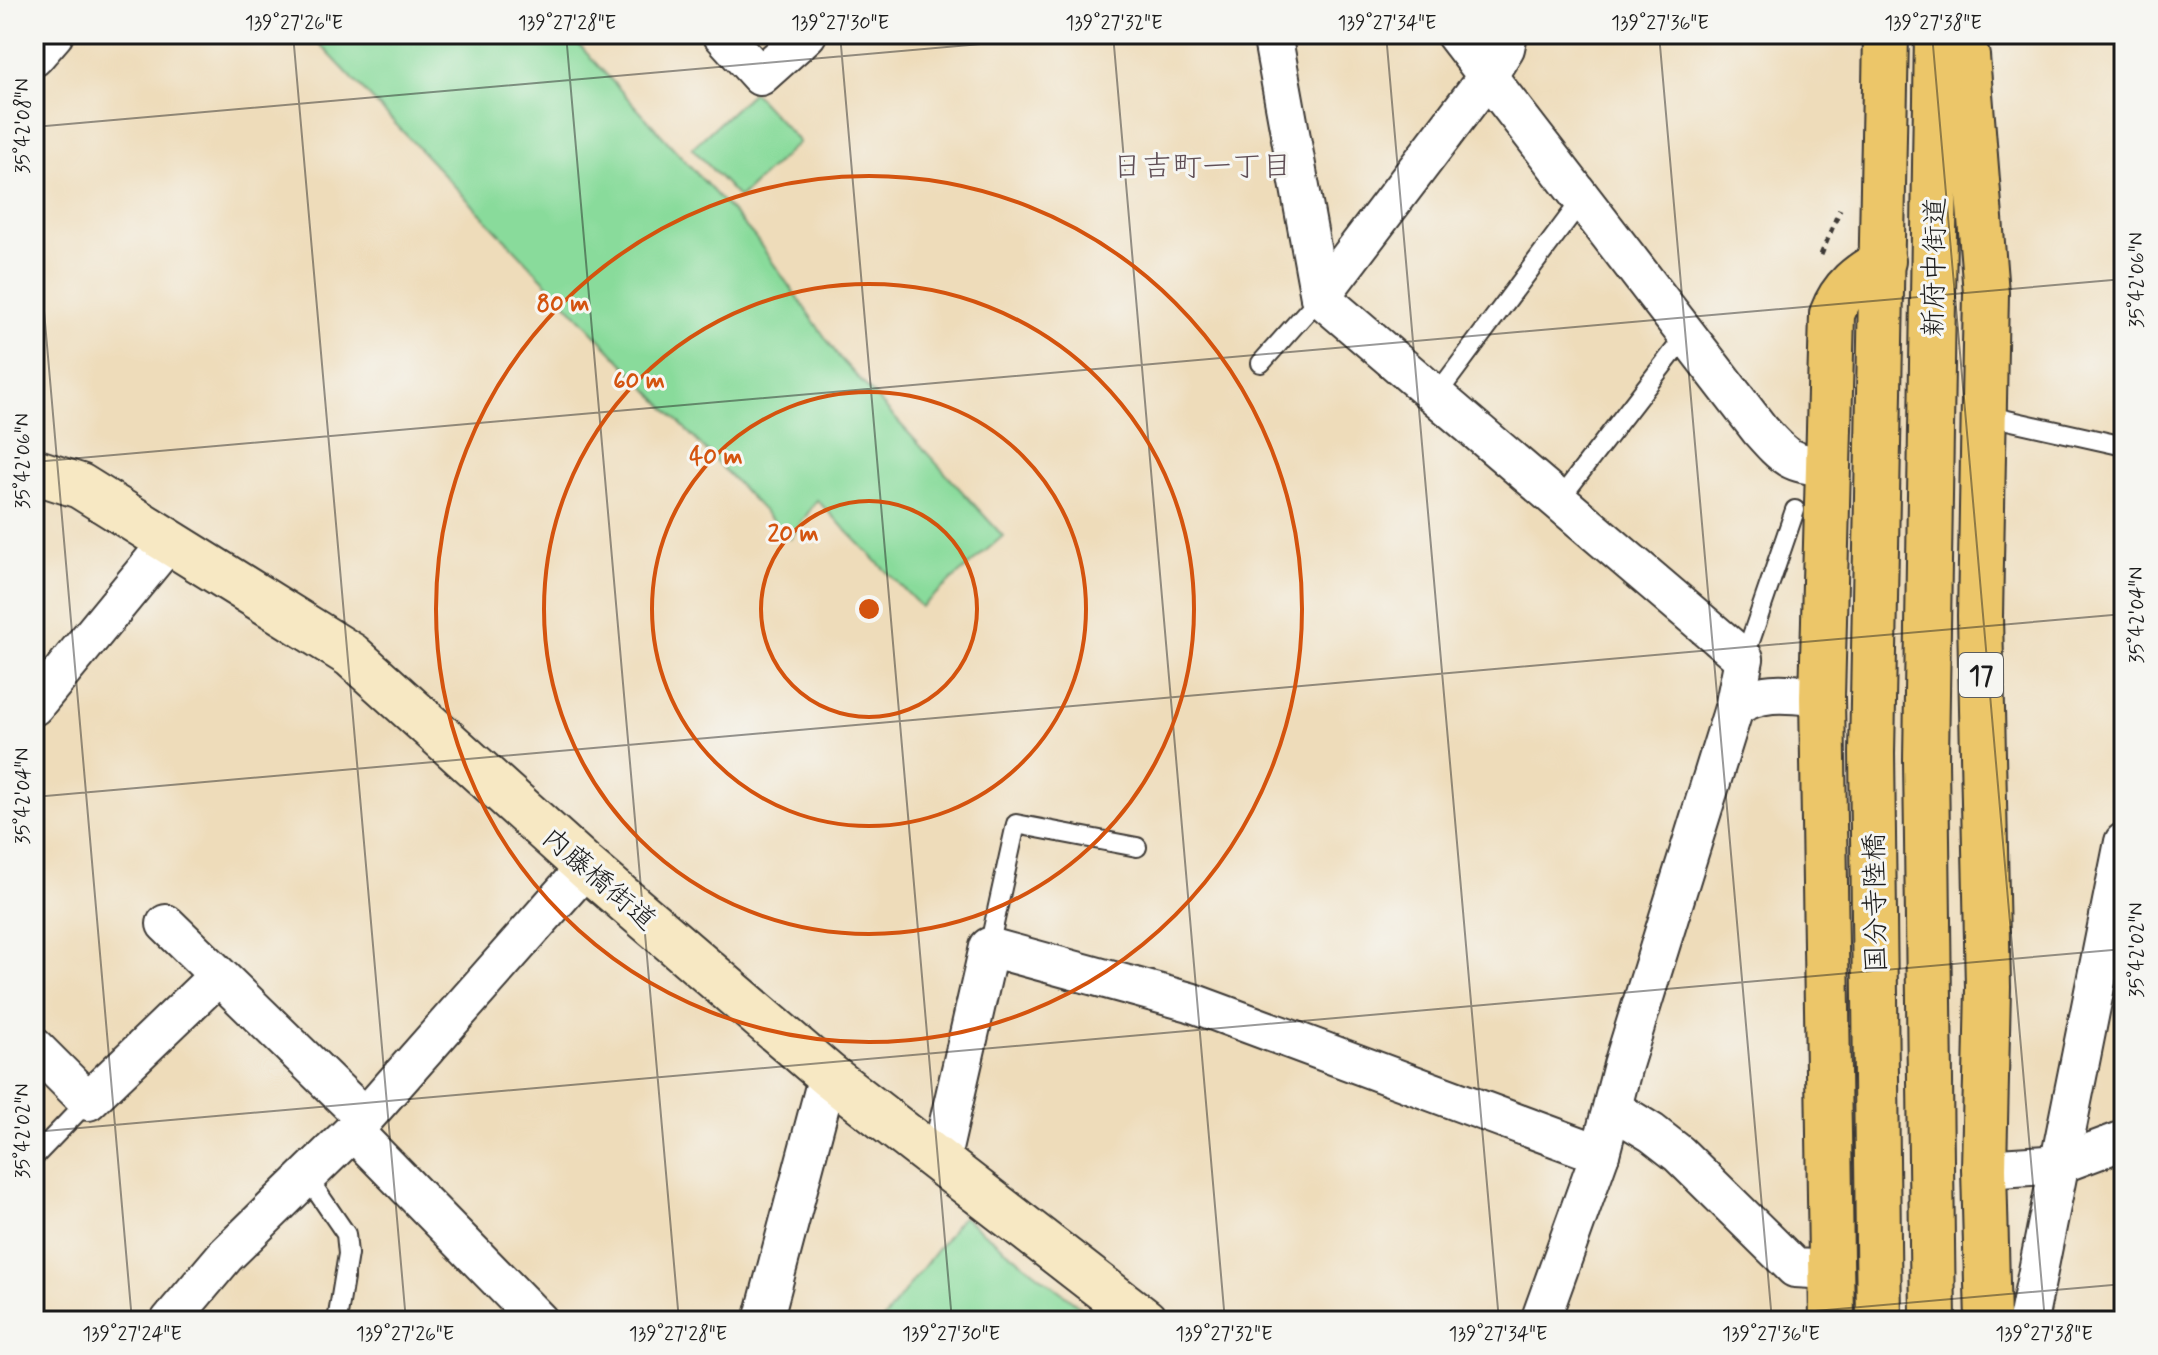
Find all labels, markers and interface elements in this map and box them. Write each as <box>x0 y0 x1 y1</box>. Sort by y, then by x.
text: 139°27'26"E <box>245 10 343 37</box>
text: 139°27'28"E <box>518 10 616 37</box>
text: 139°27'30"E <box>791 10 889 37</box>
text: 139°27'32"E <box>1065 10 1163 37</box>
text: 139°27'34"E <box>1338 10 1436 37</box>
text: 139°27'36"E <box>1611 10 1709 37</box>
text: 139°27'38"E <box>1884 10 1982 37</box>
text: 35°42'08"N <box>10 78 37 174</box>
district label: 日吉町一丁目 <box>1112 148 1292 187</box>
street label: 新府中街道 <box>1916 197 1955 337</box>
text: 35°42'06"N <box>2124 232 2151 328</box>
text: 80 m <box>537 289 589 320</box>
text: 60 m <box>613 366 665 397</box>
text: 35°42'06"N <box>10 413 37 509</box>
text: 40 m <box>689 442 743 473</box>
text: 20 m <box>767 519 819 550</box>
text: 35°42'04"N <box>2124 567 2151 663</box>
centre of rings <box>855 595 883 623</box>
road number: 17 <box>1959 653 2003 697</box>
text: 35°42'04"N <box>10 748 37 844</box>
street label: 内藤橋街道 <box>533 820 663 940</box>
street label: 国分寺陸橋 <box>1857 833 1896 973</box>
text: 35°42'02"N <box>2124 902 2151 998</box>
text: 35°42'02"N <box>10 1083 37 1179</box>
text: 139°27'24"E <box>82 1321 182 1348</box>
text: 139°27'26"E <box>356 1321 454 1348</box>
text: 139°27'28"E <box>629 1321 727 1348</box>
text: 139°27'30"E <box>902 1321 1000 1348</box>
text: 139°27'32"E <box>1175 1321 1273 1348</box>
text: 139°27'34"E <box>1449 1321 1547 1348</box>
text: 139°27'36"E <box>1722 1321 1820 1348</box>
text: 139°27'38"E <box>1995 1321 2093 1348</box>

